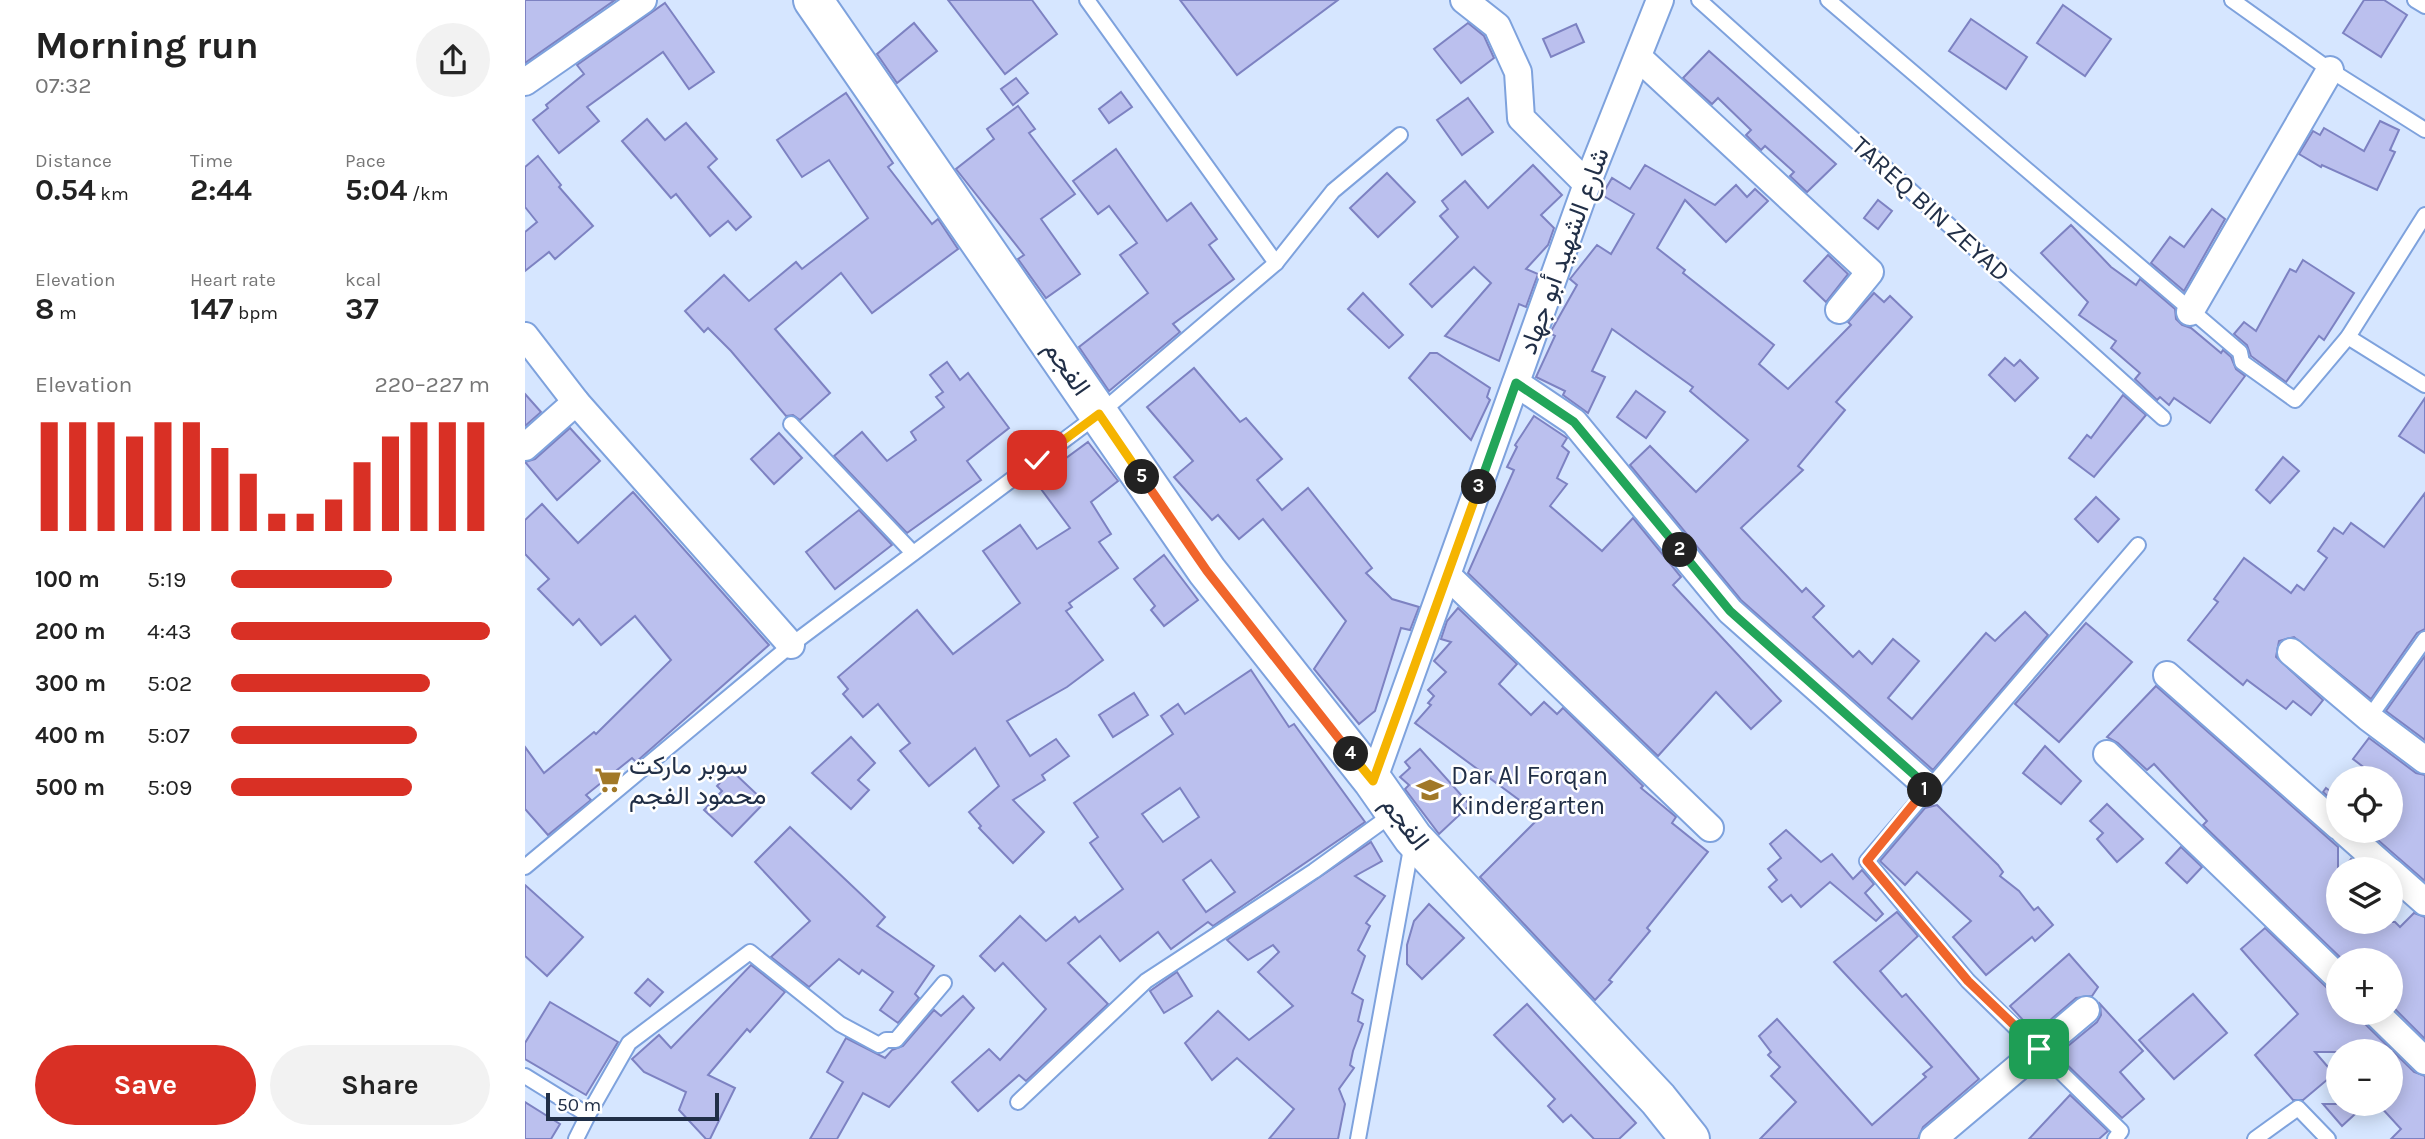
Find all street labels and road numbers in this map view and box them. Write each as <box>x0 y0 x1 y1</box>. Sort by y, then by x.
street label: TAREQ BIN ZEYAD <box>1845 130 2017 288</box>
street label: شارع الشهيد أبو جهاد <box>1512 144 1618 359</box>
street label: الفجم <box>1036 334 1097 402</box>
street label: الفجم <box>1373 790 1436 857</box>

